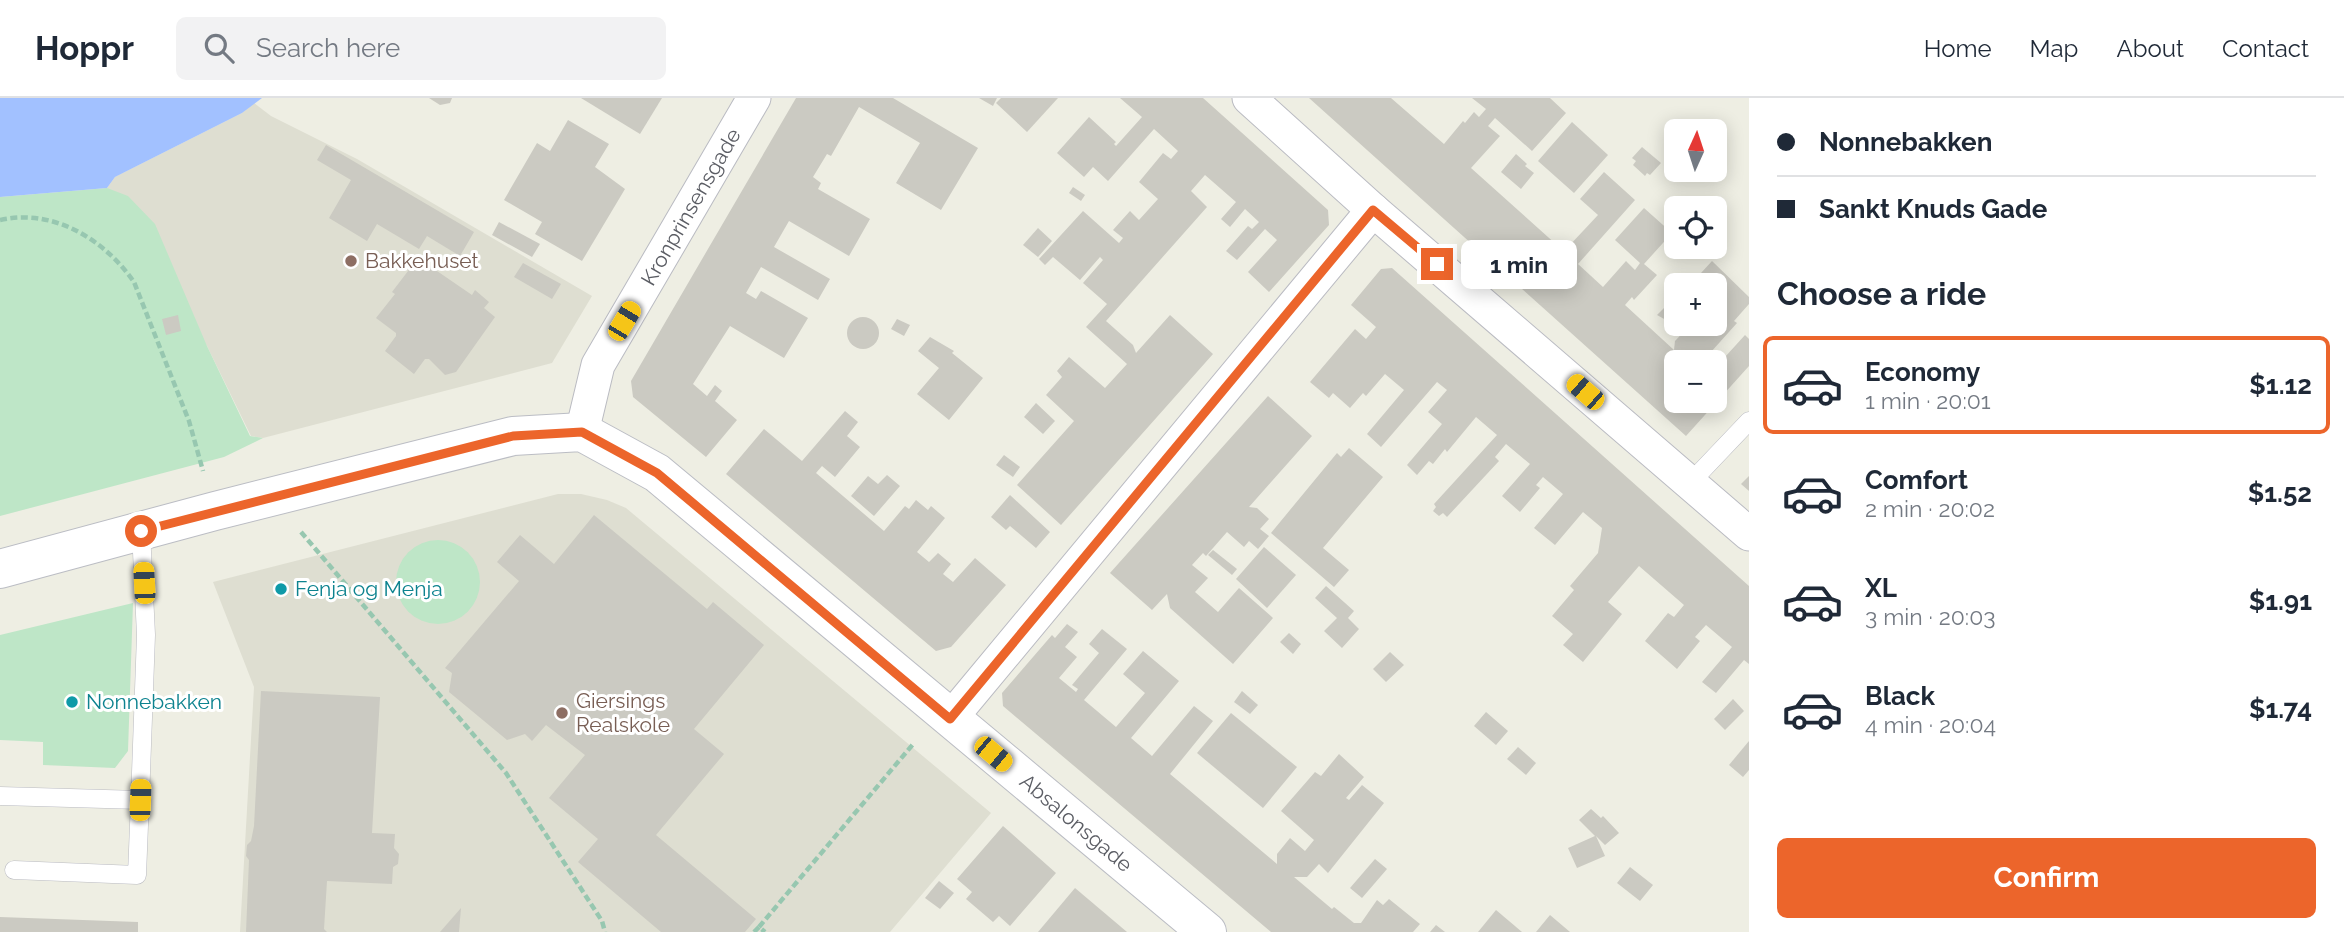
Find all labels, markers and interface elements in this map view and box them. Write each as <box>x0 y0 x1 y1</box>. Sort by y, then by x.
search box <box>176 17 666 80</box>
text: Hoppr <box>35 29 134 68</box>
icon: search <box>200 29 238 67</box>
text: Search here <box>256 33 400 63</box>
text: Home <box>1924 34 1992 63</box>
text: Map <box>2030 34 2078 63</box>
text: About <box>2116 34 2184 63</box>
text: Contact <box>2222 34 2309 63</box>
north arrow <box>1664 119 1727 182</box>
map controls <box>1664 119 1727 413</box>
street label: Kronprinsensgade <box>635 124 746 290</box>
text: Nonnebakken <box>1819 127 1992 157</box>
text: Sankt Knuds Gade <box>1819 194 2047 224</box>
button: locate <box>1664 196 1727 259</box>
callout: 1 min <box>1462 240 1577 288</box>
place label: Bakkehuset <box>365 248 479 273</box>
route end <box>1421 248 1453 280</box>
text: 1 min <box>1490 251 1548 278</box>
marker: Bakkehuset <box>343 253 359 269</box>
button: + <box>1664 273 1727 336</box>
text: Choose a ride <box>1777 275 1986 312</box>
car <box>605 298 644 344</box>
button: − <box>1664 350 1727 413</box>
icon: car <box>1781 354 1844 417</box>
text: Economy <box>1865 357 1980 387</box>
car <box>1563 370 1608 414</box>
text: $1.12 <box>2249 370 2312 400</box>
text: 1 min · 20:01 <box>1865 387 1991 414</box>
icon: car <box>1781 462 1844 525</box>
text: Comfort <box>1865 465 1968 495</box>
text: $1.52 <box>2248 478 2312 508</box>
text: 2 min · 20:02 <box>1865 495 1995 522</box>
route start <box>125 515 157 547</box>
car <box>133 561 156 605</box>
icon: car <box>1781 570 1844 633</box>
text: XL <box>1865 573 1897 603</box>
place label: Fenja og Menja <box>295 576 443 601</box>
marker: Fenja og Menja <box>273 581 289 597</box>
text: $1.91 <box>2249 586 2312 616</box>
text: 3 min · 20:03 <box>1865 603 1996 630</box>
icon: car <box>1781 678 1844 741</box>
text: Black <box>1865 681 1935 711</box>
place label: Giersings Realskole <box>576 688 670 737</box>
place label: Nonnebakken <box>86 689 222 714</box>
marker: Nonnebakken <box>64 694 80 710</box>
text: $1.74 <box>2249 694 2312 724</box>
marker: Giersings Realskole <box>554 705 570 721</box>
text: 4 min · 20:04 <box>1865 711 1996 738</box>
car <box>971 732 1016 776</box>
street label: Absalonsgade <box>1015 768 1138 877</box>
car <box>129 779 152 821</box>
button: Confirm <box>1777 838 2316 918</box>

